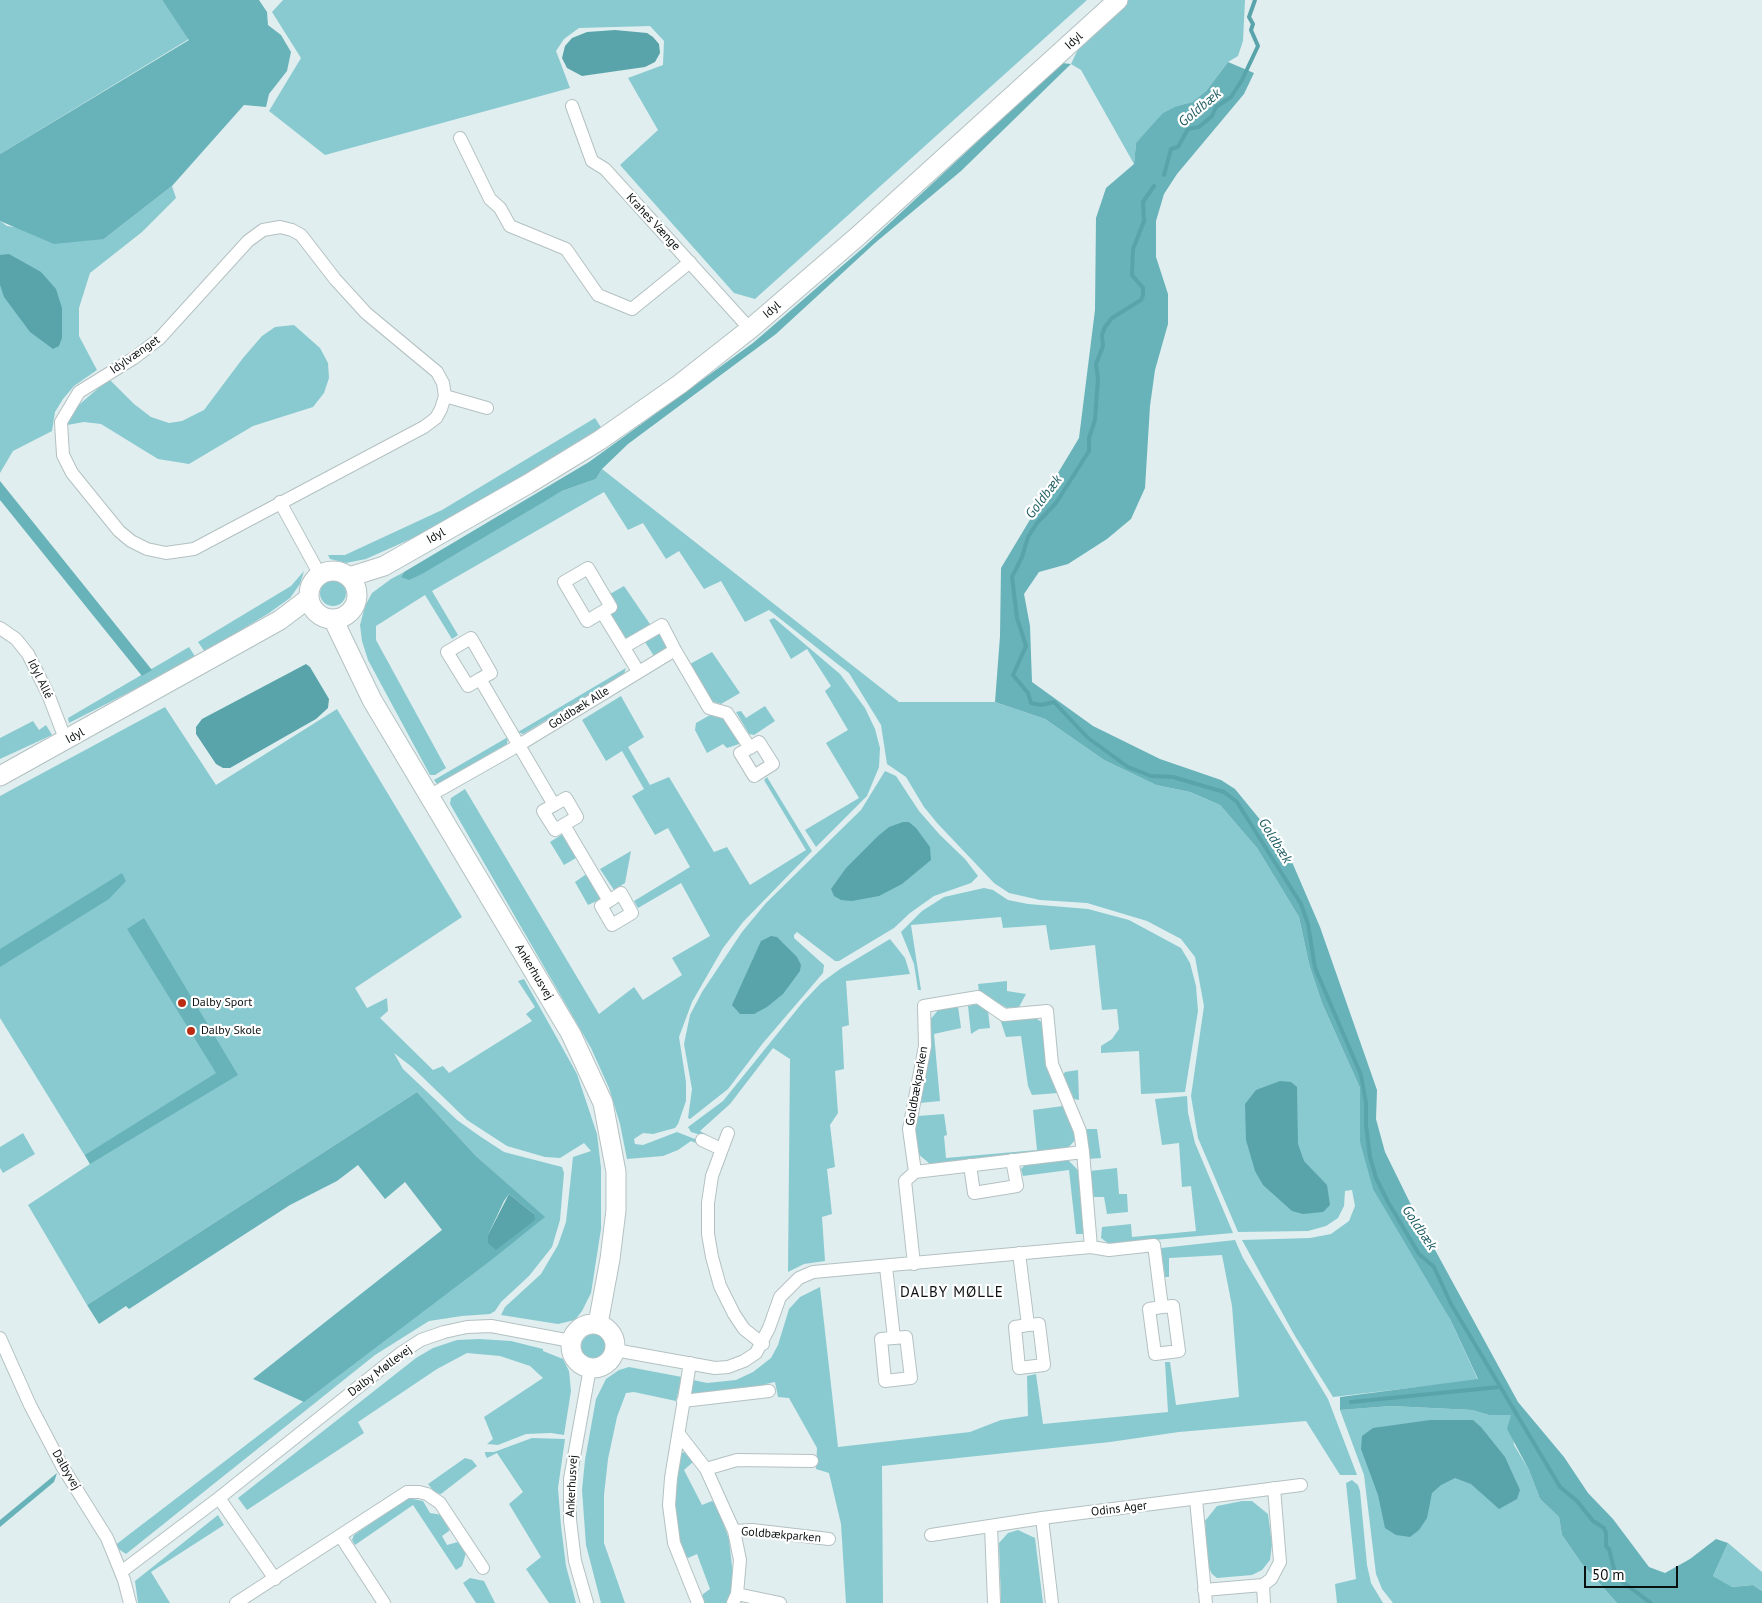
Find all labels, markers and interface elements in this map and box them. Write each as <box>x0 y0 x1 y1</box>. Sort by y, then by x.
street label: Idyl <box>1062 29 1086 53</box>
water label: Goldbæk <box>1175 85 1225 131</box>
street label: Krahes Vænge <box>623 190 683 254</box>
street label: Idyl <box>760 298 784 322</box>
street label: Idylvænget <box>107 333 163 377</box>
water label: Goldbæk <box>1022 472 1066 522</box>
street label: Idyl <box>424 525 448 547</box>
street label: Idyl Allé <box>24 657 56 701</box>
street label: Goldbæk Alle <box>546 684 612 732</box>
street label: Idyl <box>63 725 87 747</box>
water label: Goldbæk <box>1255 815 1295 867</box>
street label: Ankerhusvej <box>512 942 556 1002</box>
place label: Dalby Sport <box>192 996 252 1010</box>
marker: Dalby Sport <box>176 997 188 1009</box>
place label: Dalby Skole <box>201 1024 261 1038</box>
marker: Dalby Skole <box>185 1025 197 1037</box>
street label: Goldbækparken <box>903 1045 931 1127</box>
water label: Goldbæk <box>1398 1203 1440 1253</box>
district label: DALBY MØLLE <box>899 1284 1005 1302</box>
street label: Dalby Møllevej <box>345 1342 415 1400</box>
street label: Dalbyvej <box>49 1447 83 1493</box>
street label: Ankerhusvej <box>563 1454 581 1518</box>
street label: Odins Ager <box>1090 1498 1148 1520</box>
street label: Goldbækparken <box>740 1524 822 1546</box>
scale bar <box>1587 1556 1681 1588</box>
text: 50 m <box>1592 1565 1625 1584</box>

